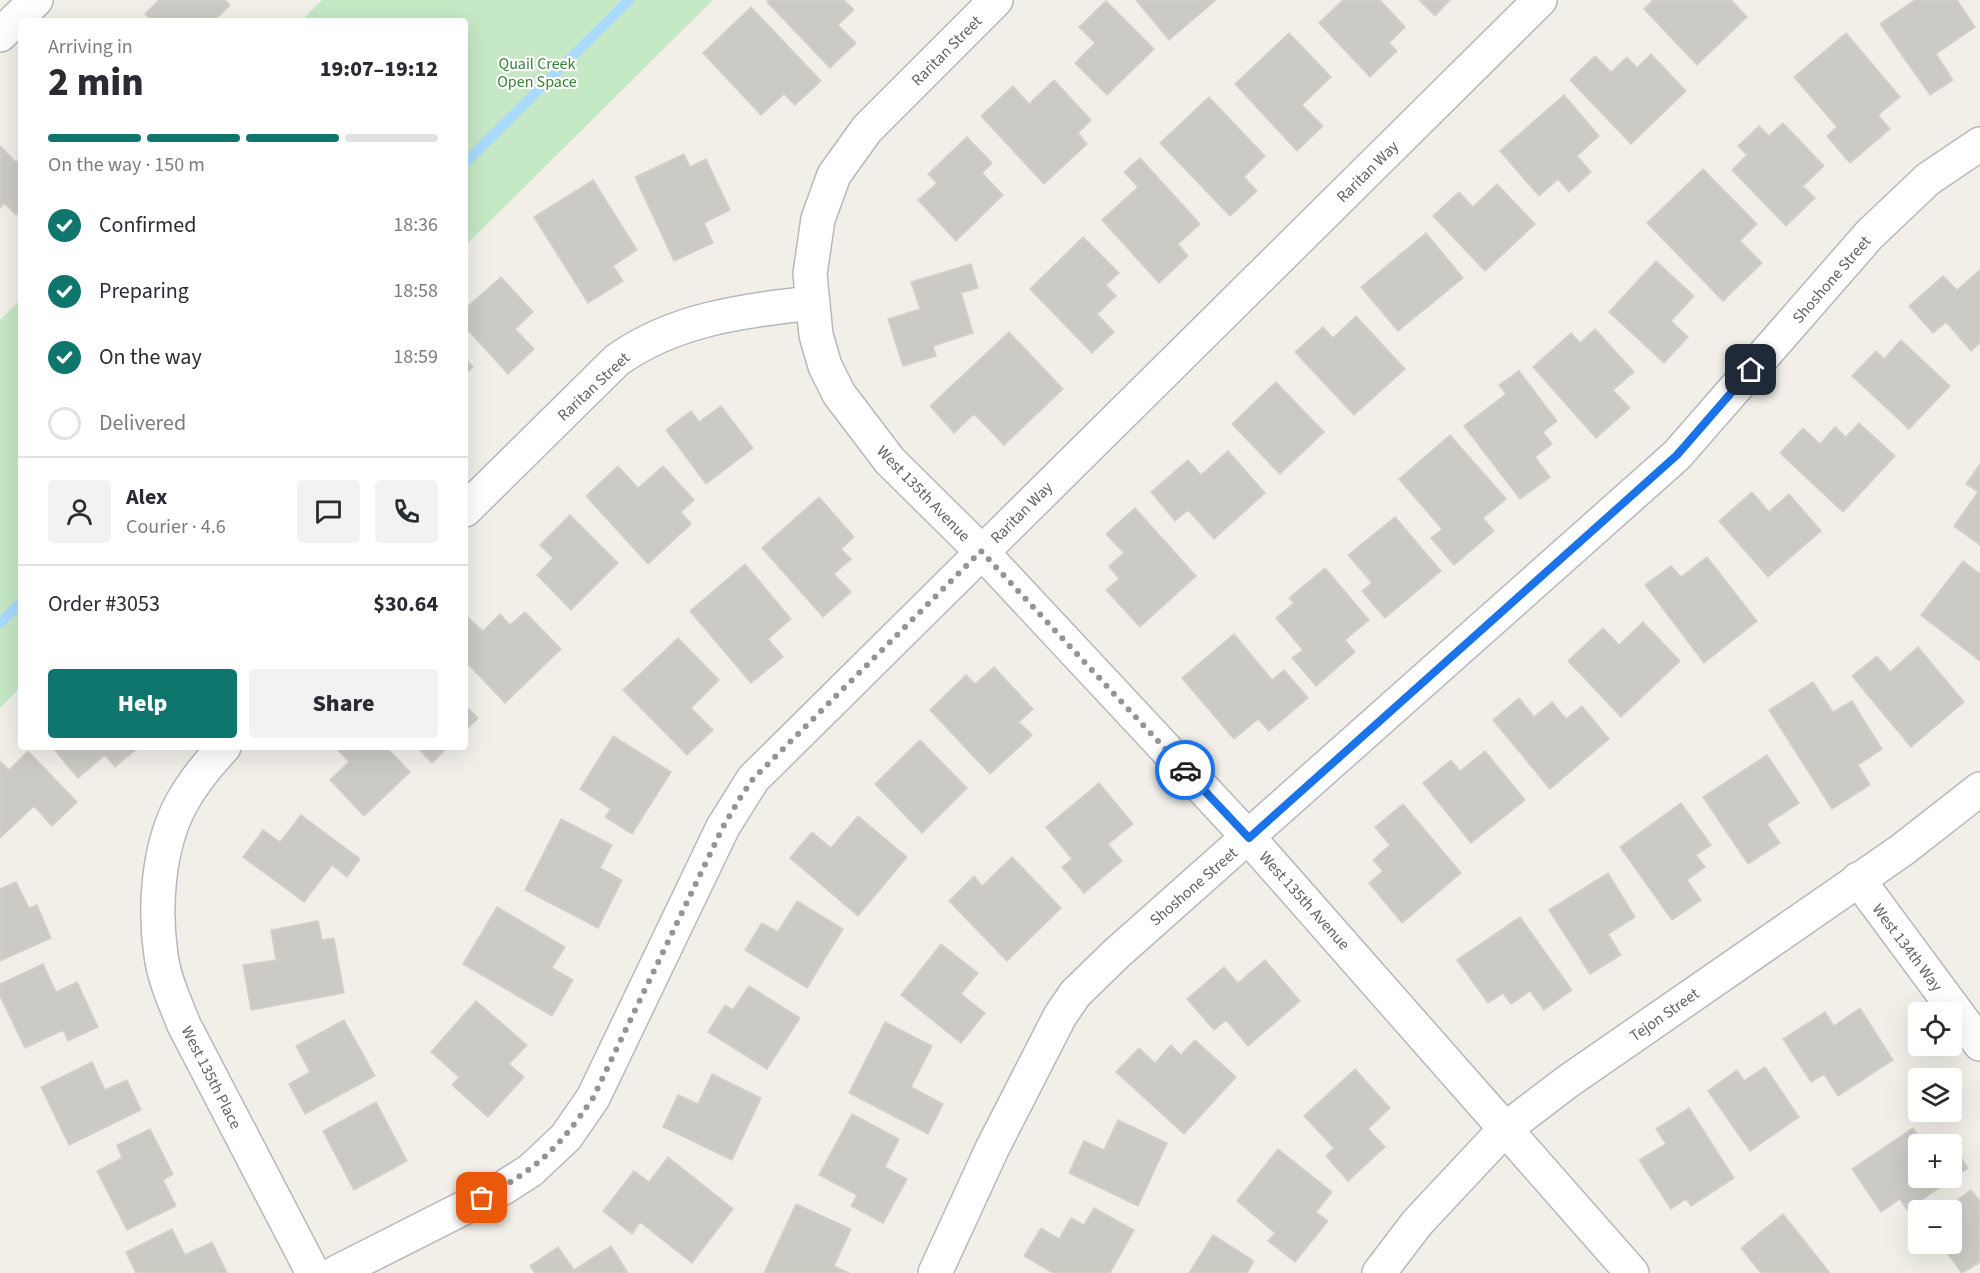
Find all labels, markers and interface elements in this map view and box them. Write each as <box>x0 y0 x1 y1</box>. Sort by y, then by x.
street label: Raritan Street <box>906 10 987 91</box>
text: Arriving in <box>48 33 133 61</box>
text: 19:07–19:12 <box>320 53 438 85</box>
park label: Quail Creek Open Space <box>497 53 577 93</box>
text: 2 min <box>48 55 144 111</box>
street label: Raritan Way <box>1332 135 1404 208</box>
text: On the way · 150 m <box>48 151 205 179</box>
icon: check <box>48 209 81 242</box>
text: Confirmed <box>99 209 196 241</box>
text: 18:36 <box>393 211 438 239</box>
street label: Shoshone Street <box>1787 231 1877 328</box>
icon: check <box>48 275 81 308</box>
text: Preparing <box>99 275 189 307</box>
text: 18:58 <box>393 277 438 305</box>
icon: check <box>48 341 81 374</box>
text: On the way <box>99 341 202 373</box>
text: 18:59 <box>393 343 438 371</box>
pin <box>1725 344 1776 395</box>
street label: Raritan Street <box>553 347 635 426</box>
icon: home <box>1734 353 1767 386</box>
text: Delivered <box>99 407 186 439</box>
street label: West 135th Avenue <box>872 441 975 547</box>
street label: Raritan Way <box>986 476 1058 549</box>
button: person <box>48 480 111 543</box>
button: chat <box>297 480 360 543</box>
button: phone <box>375 480 438 543</box>
text: Alex <box>126 481 167 513</box>
text: Courier · 4.6 <box>126 513 226 541</box>
text: Order #3053 <box>48 588 160 620</box>
text: $30.64 <box>373 588 438 620</box>
button: Help <box>48 669 237 738</box>
button: Share <box>249 669 438 738</box>
courier <box>1155 740 1215 800</box>
icon: car <box>1169 754 1202 787</box>
street label: Shoshone Street <box>1145 842 1243 931</box>
street label: West 135th Avenue <box>1254 846 1355 955</box>
street label: West 134th Way <box>1867 899 1948 996</box>
street label: Tejon Street <box>1625 982 1704 1047</box>
map controls <box>1908 1002 1962 1254</box>
button: locate <box>1908 1002 1962 1056</box>
street label: West 135th Place <box>176 1022 247 1133</box>
button: layers <box>1908 1068 1962 1122</box>
button: + <box>1908 1134 1962 1188</box>
pin <box>456 1172 507 1223</box>
icon: bag <box>465 1181 498 1214</box>
button: − <box>1908 1200 1962 1254</box>

